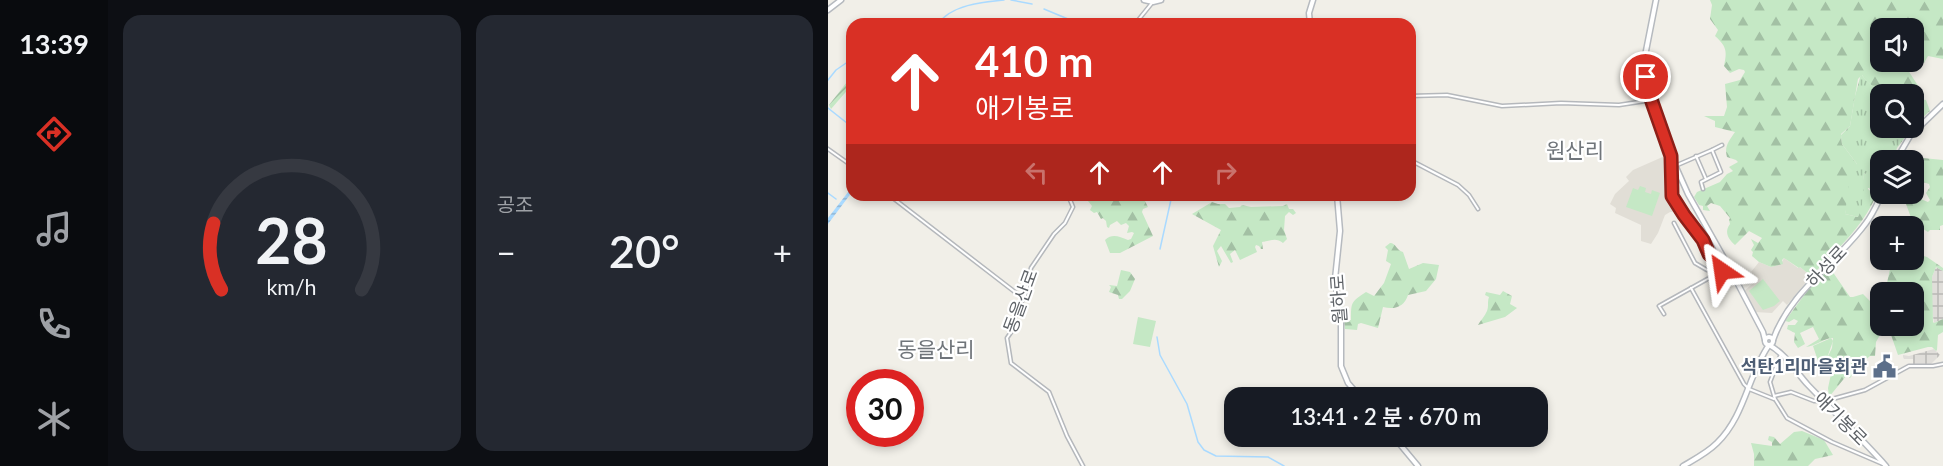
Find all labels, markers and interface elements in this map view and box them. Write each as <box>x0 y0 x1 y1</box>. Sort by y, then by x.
map controls <box>1870 18 1924 336</box>
button: sound <box>1870 18 1924 72</box>
text: 13:39 <box>19 27 89 60</box>
text: 410 m <box>975 36 1093 86</box>
icon: ahead <box>876 42 954 120</box>
pin <box>1620 51 1671 102</box>
icon: arrive <box>1629 60 1662 93</box>
button: search <box>1870 84 1924 138</box>
text: 애기봉로 <box>975 91 1074 124</box>
icon: directions <box>33 113 75 155</box>
district label: 원산리 <box>1546 137 1604 162</box>
button: layers <box>1870 150 1924 204</box>
icon: left <box>1020 156 1053 189</box>
icon: ahead <box>1083 156 1116 189</box>
icon: ahead <box>1146 156 1179 189</box>
icon: right <box>1209 156 1242 189</box>
text: 공조 <box>497 192 533 216</box>
text: 28 <box>256 202 328 277</box>
icon: music <box>33 208 75 250</box>
button: + <box>1870 216 1924 270</box>
text: 20° <box>609 224 680 278</box>
text: − <box>497 232 516 272</box>
text: + <box>773 232 792 272</box>
position arrow <box>1690 239 1754 303</box>
street label: 하성로 <box>1801 240 1851 292</box>
street label: 동을산로 <box>998 266 1042 336</box>
street label: 월하로 <box>1325 273 1351 325</box>
text: km/h <box>267 274 317 300</box>
button: − <box>1870 282 1924 336</box>
icon: phone <box>33 303 75 345</box>
district label: 동을산리 <box>897 336 975 361</box>
public building icon: 석탄1리마을회관 <box>1872 353 1898 379</box>
place label: 석탄1리마을회관 <box>1741 355 1867 377</box>
speed limit sign: 30 <box>846 369 924 447</box>
street label: 애기봉로 <box>1810 387 1872 449</box>
icon: climate <box>33 398 75 440</box>
text: 13:41 · 2 분 · 670 m <box>1291 403 1481 430</box>

